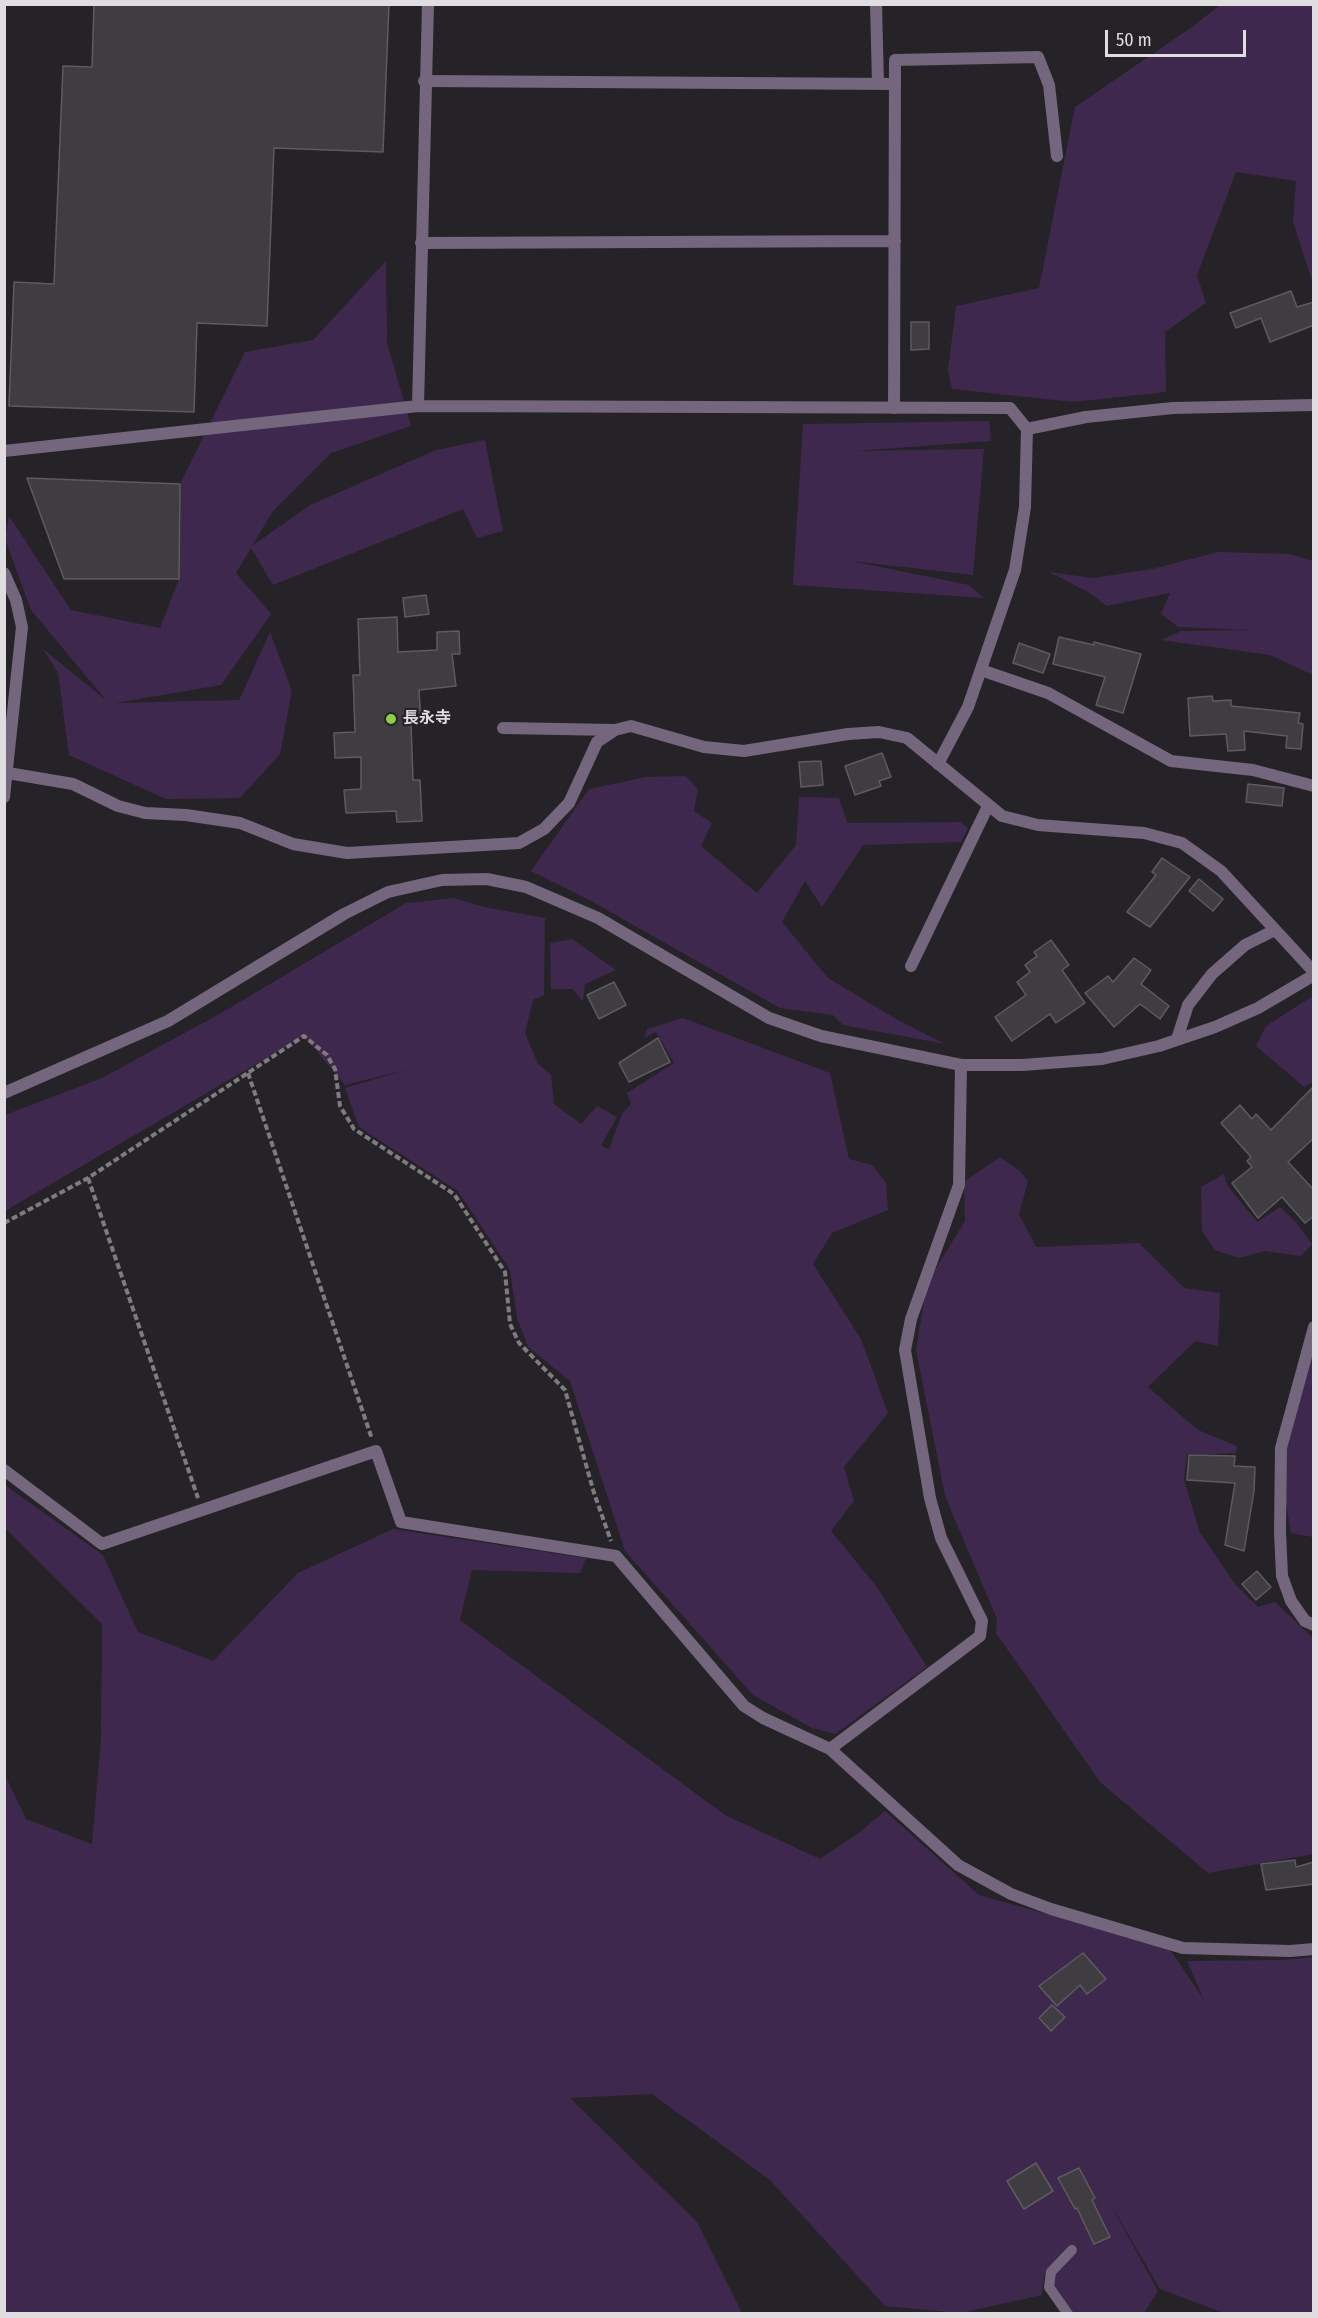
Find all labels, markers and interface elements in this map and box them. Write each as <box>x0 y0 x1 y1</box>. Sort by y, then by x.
scale bar <box>1108 18 1249 56</box>
text: 50 m <box>1116 29 1152 51</box>
place label: 長永寺 <box>403 709 451 729</box>
marker: 長永寺 <box>384 712 398 726</box>

